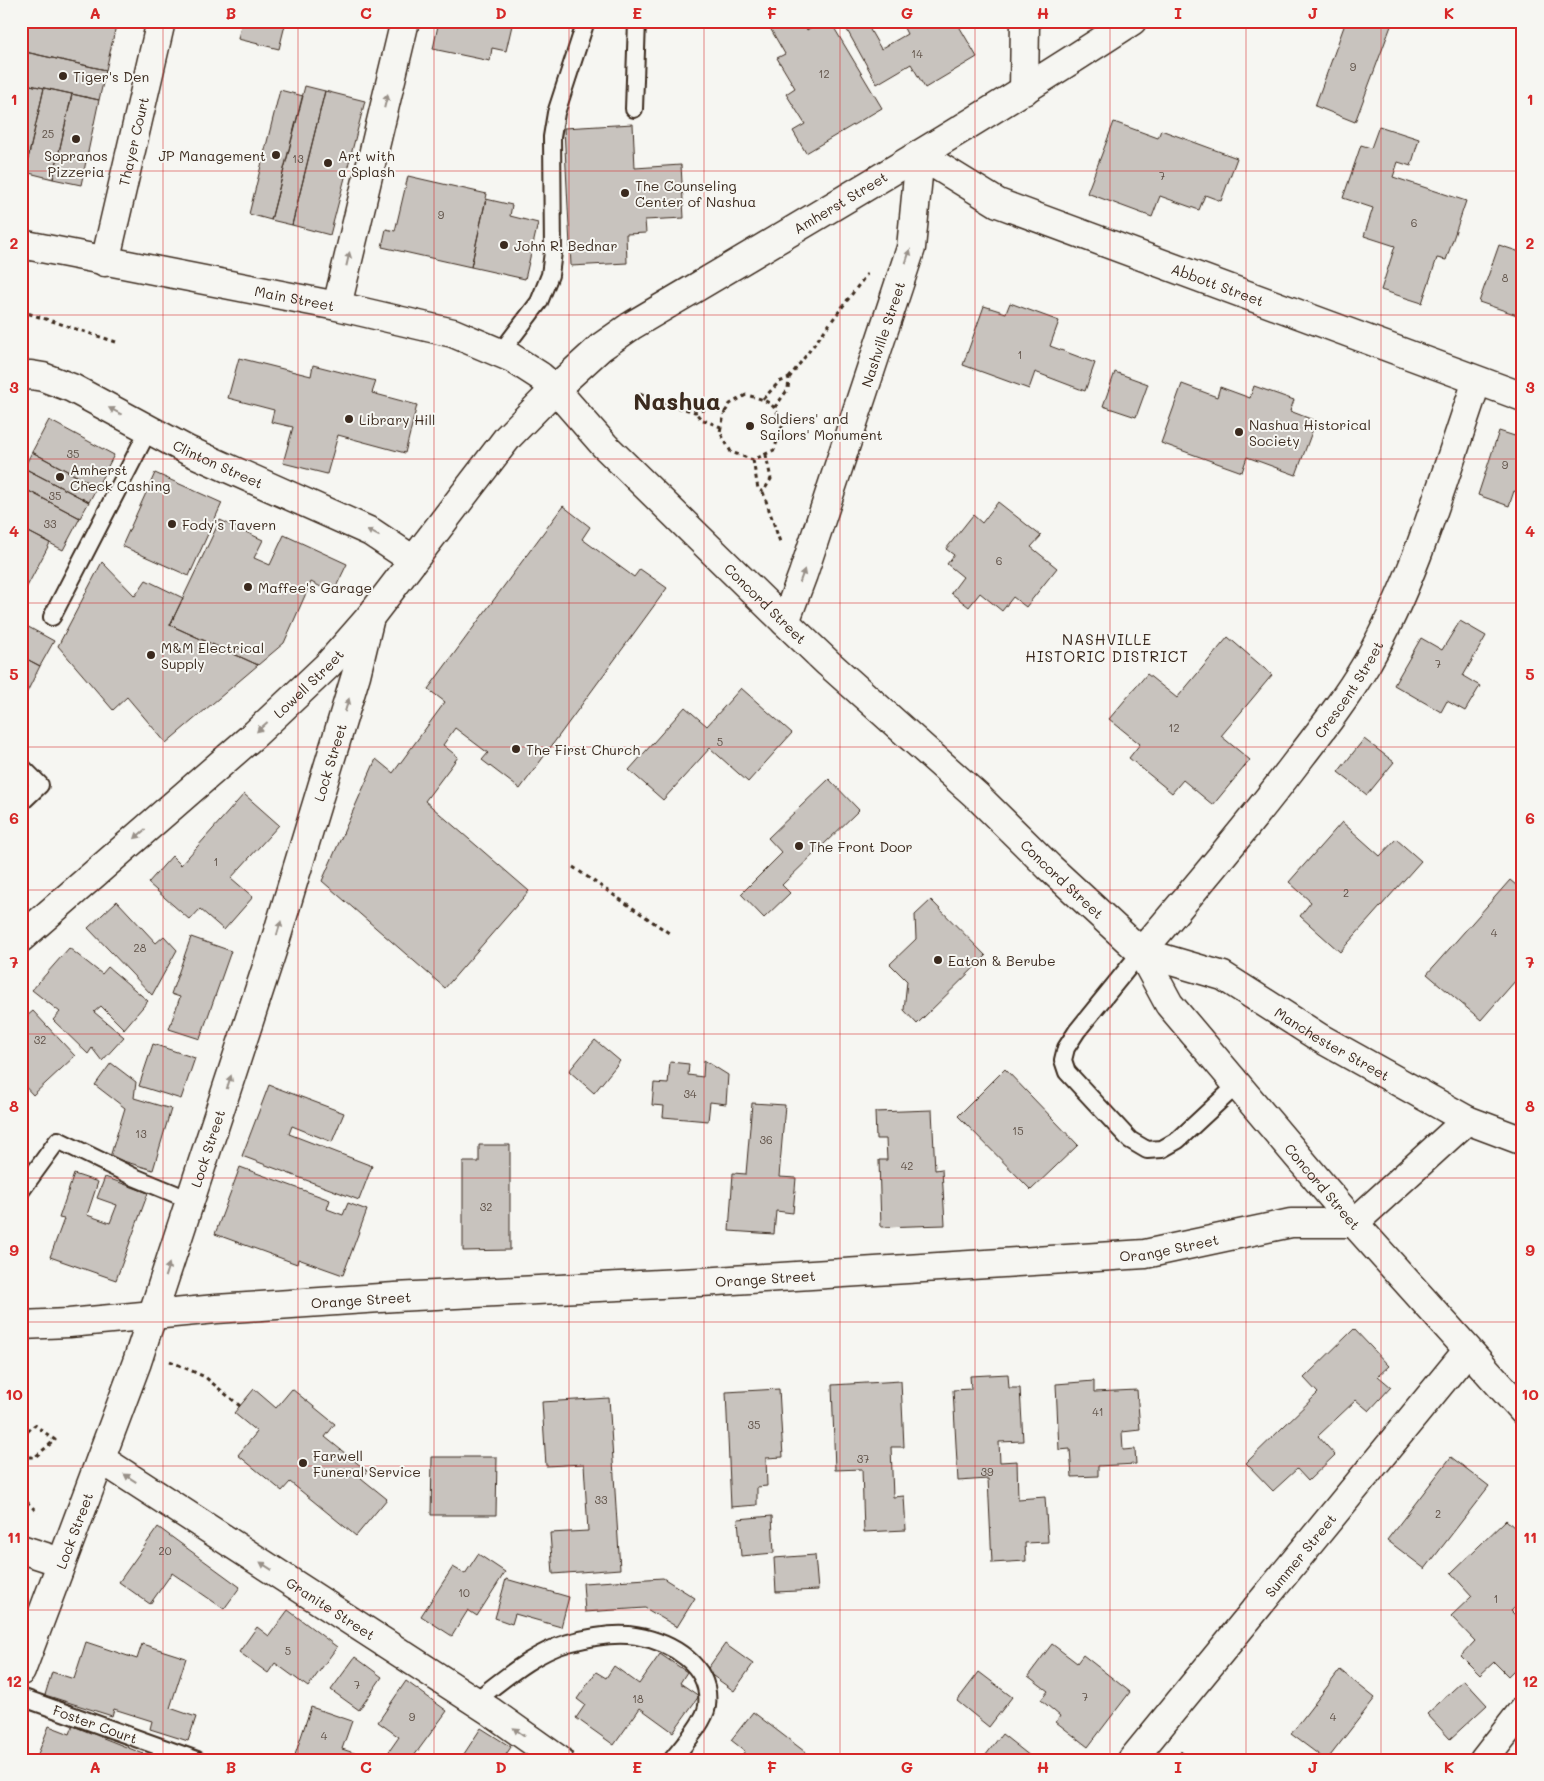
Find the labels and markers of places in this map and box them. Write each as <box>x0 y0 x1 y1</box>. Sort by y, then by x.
place label: Tiger's Den <box>73 67 149 86</box>
marker: Tiger's Den <box>57 70 69 82</box>
marker: Sopranos Pizzeria <box>70 133 82 145</box>
place label: Sopranos Pizzeria <box>44 146 108 181</box>
place label: JP Management <box>158 146 266 165</box>
place label: Art with a Splash <box>338 146 395 181</box>
marker: JP Management <box>270 149 282 161</box>
marker: Art with a Splash <box>322 157 334 169</box>
place label: The Counseling Center of Nashua <box>635 176 756 211</box>
marker: The Counseling Center of Nashua <box>619 187 631 199</box>
place label: John R. Bednar <box>514 236 617 255</box>
marker: John R. Bednar <box>498 239 510 251</box>
place label: Soldiers' and Sailors' Monument <box>760 409 883 444</box>
place label: Library Hill <box>359 410 435 429</box>
marker: Library Hill <box>343 413 355 425</box>
place label: Nashua Historical Society <box>1249 415 1371 450</box>
marker: Soldiers' and Sailors' Monument <box>744 420 756 432</box>
marker: Nashua Historical Society <box>1233 426 1245 438</box>
place label: Amherst Check Cashing <box>70 460 170 495</box>
marker: Amherst Check Cashing <box>54 471 66 483</box>
place label: Fody's Tavern <box>182 515 276 534</box>
marker: Fody's Tavern <box>166 518 178 530</box>
place label: Maffee's Garage <box>258 578 372 597</box>
marker: Maffee's Garage <box>242 581 254 593</box>
place label: M&M Electrical Supply <box>161 638 264 673</box>
marker: M&M Electrical Supply <box>145 649 157 661</box>
place label: The First Church <box>526 740 640 759</box>
marker: The First Church <box>510 743 522 755</box>
place label: The Front Door <box>809 837 913 856</box>
marker: The Front Door <box>793 840 805 852</box>
place label: Eaton & Berube <box>948 951 1056 970</box>
marker: Eaton & Berube <box>932 954 944 966</box>
place label: Farwell Funeral Service <box>313 1446 421 1481</box>
marker: Farwell Funeral Service <box>297 1457 309 1469</box>

